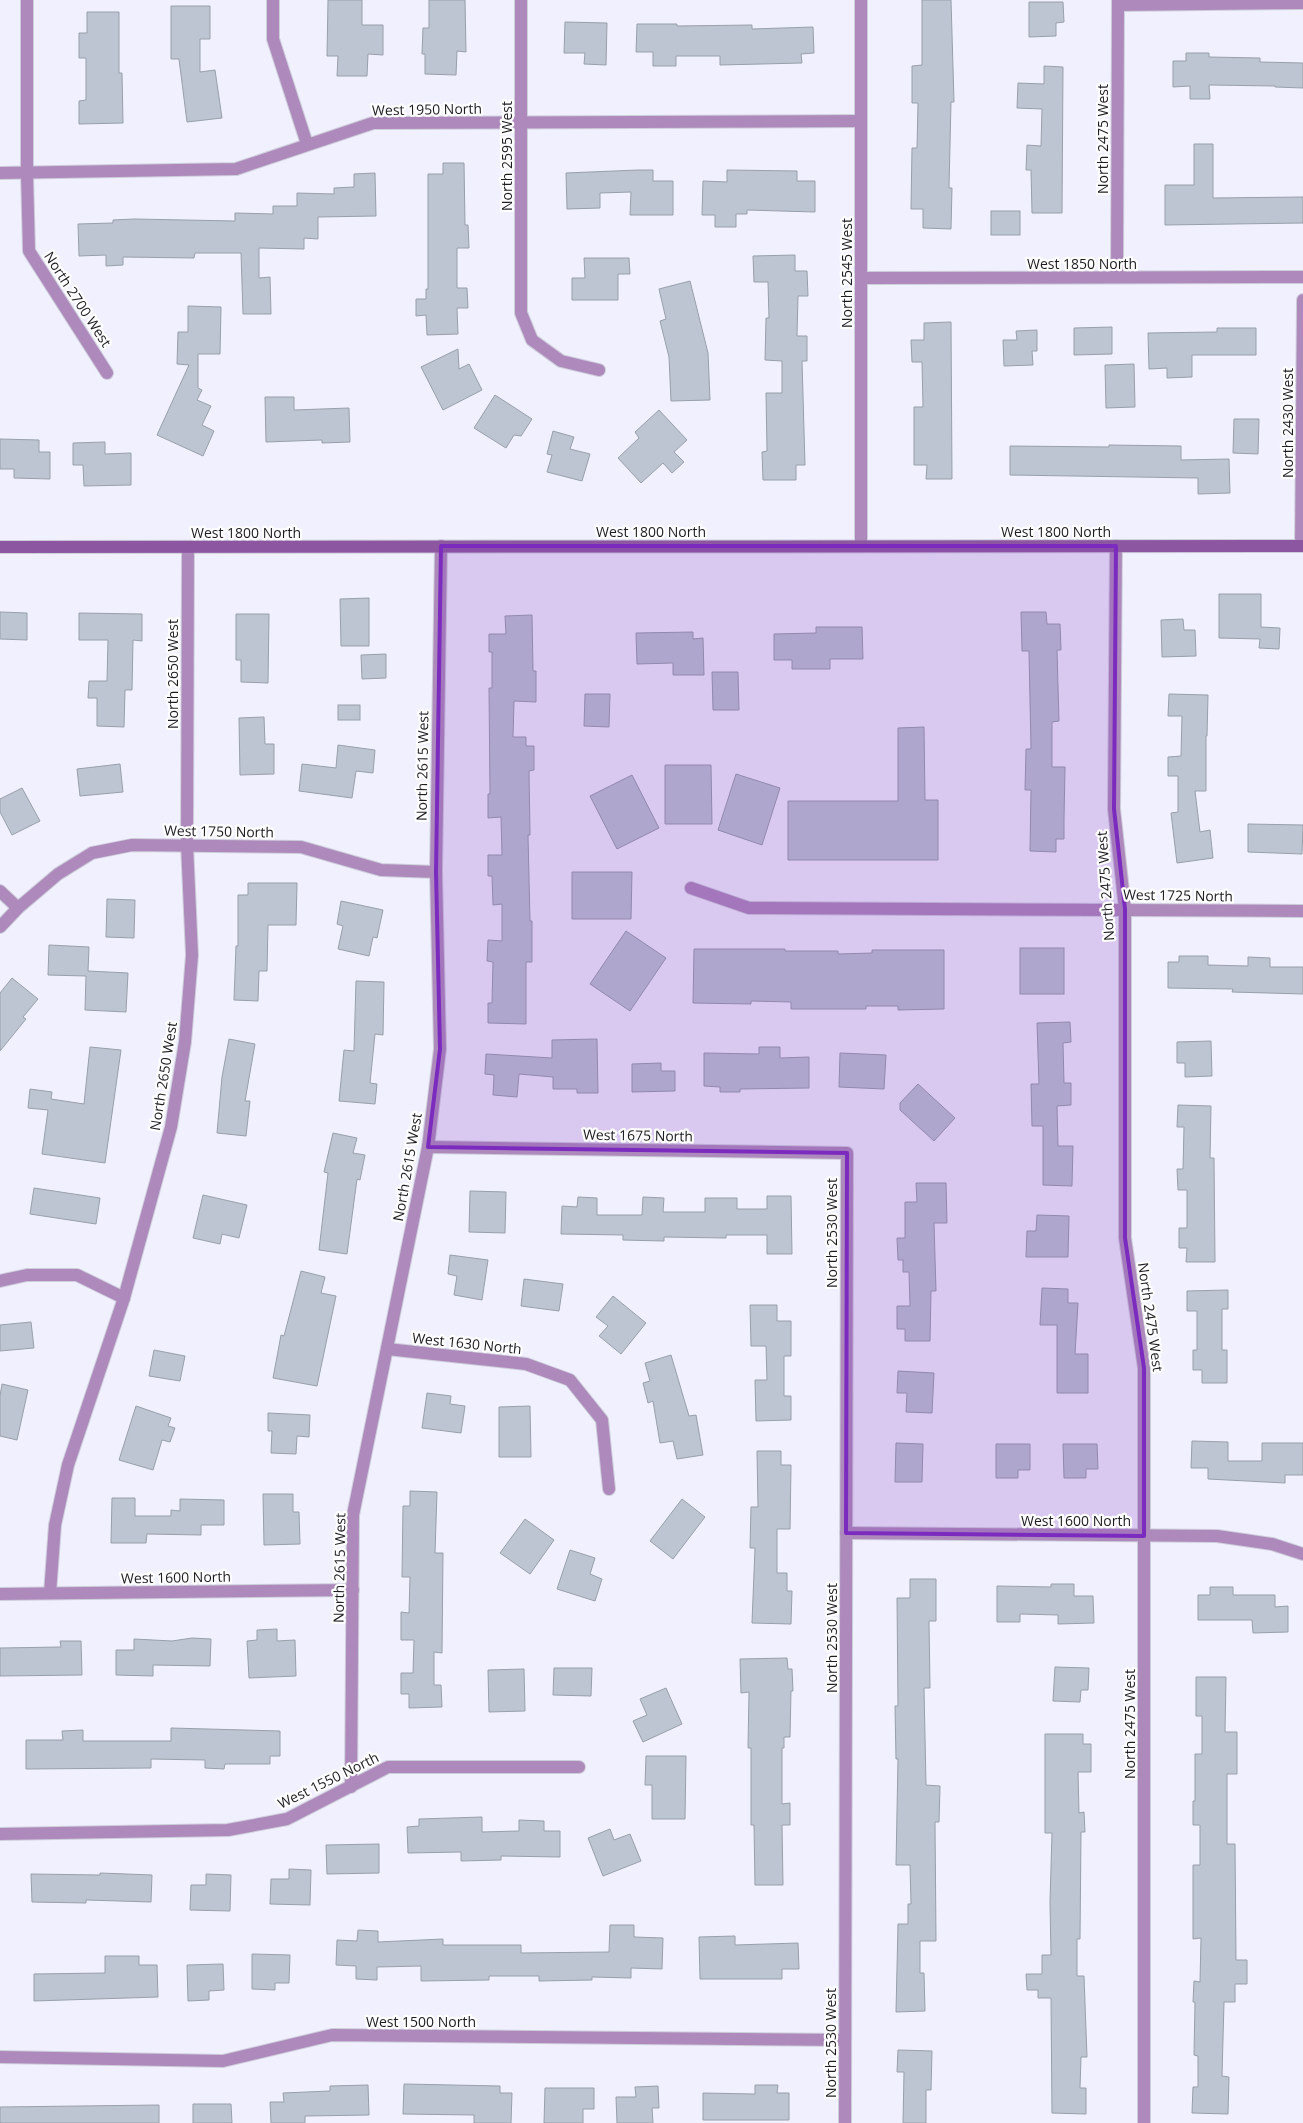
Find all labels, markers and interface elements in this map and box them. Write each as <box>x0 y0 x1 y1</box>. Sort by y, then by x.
street label: North 2475 West <box>1093 84 1112 194</box>
street label: West 1950 North <box>372 99 482 119</box>
street label: North 2595 West <box>497 101 516 211</box>
street label: North 2545 West <box>837 218 856 328</box>
street label: North 2700 West <box>40 248 116 350</box>
street label: West 1850 North <box>1027 254 1137 273</box>
street label: North 2430 West <box>1278 368 1297 478</box>
street label: West 1800 North <box>596 522 706 541</box>
street label: West 1800 North <box>1001 522 1111 541</box>
street label: West 1800 North <box>191 523 301 542</box>
street label: North 2650 West <box>163 619 182 729</box>
street label: North 2615 West <box>412 711 432 821</box>
street label: West 1750 North <box>164 821 274 841</box>
street label: North 2475 West <box>1092 830 1118 942</box>
street label: West 1725 North <box>1123 885 1233 905</box>
street label: North 2650 West <box>145 1020 181 1132</box>
street label: North 2615 West <box>388 1111 426 1223</box>
street label: West 1675 North <box>583 1125 693 1145</box>
street label: North 2530 West <box>822 1178 841 1288</box>
street label: North 2475 West <box>1134 1261 1168 1373</box>
street label: West 1630 North <box>411 1328 523 1358</box>
street label: West 1600 North <box>1021 1511 1131 1530</box>
street label: North 2615 West <box>329 1513 349 1623</box>
street label: West 1600 North <box>121 1567 231 1587</box>
street label: North 2530 West <box>822 1583 841 1693</box>
street label: North 2475 West <box>1120 1669 1139 1779</box>
street label: West 1550 North <box>274 1747 382 1813</box>
street label: North 2530 West <box>821 1988 840 2098</box>
street label: West 1500 North <box>366 2012 476 2031</box>

